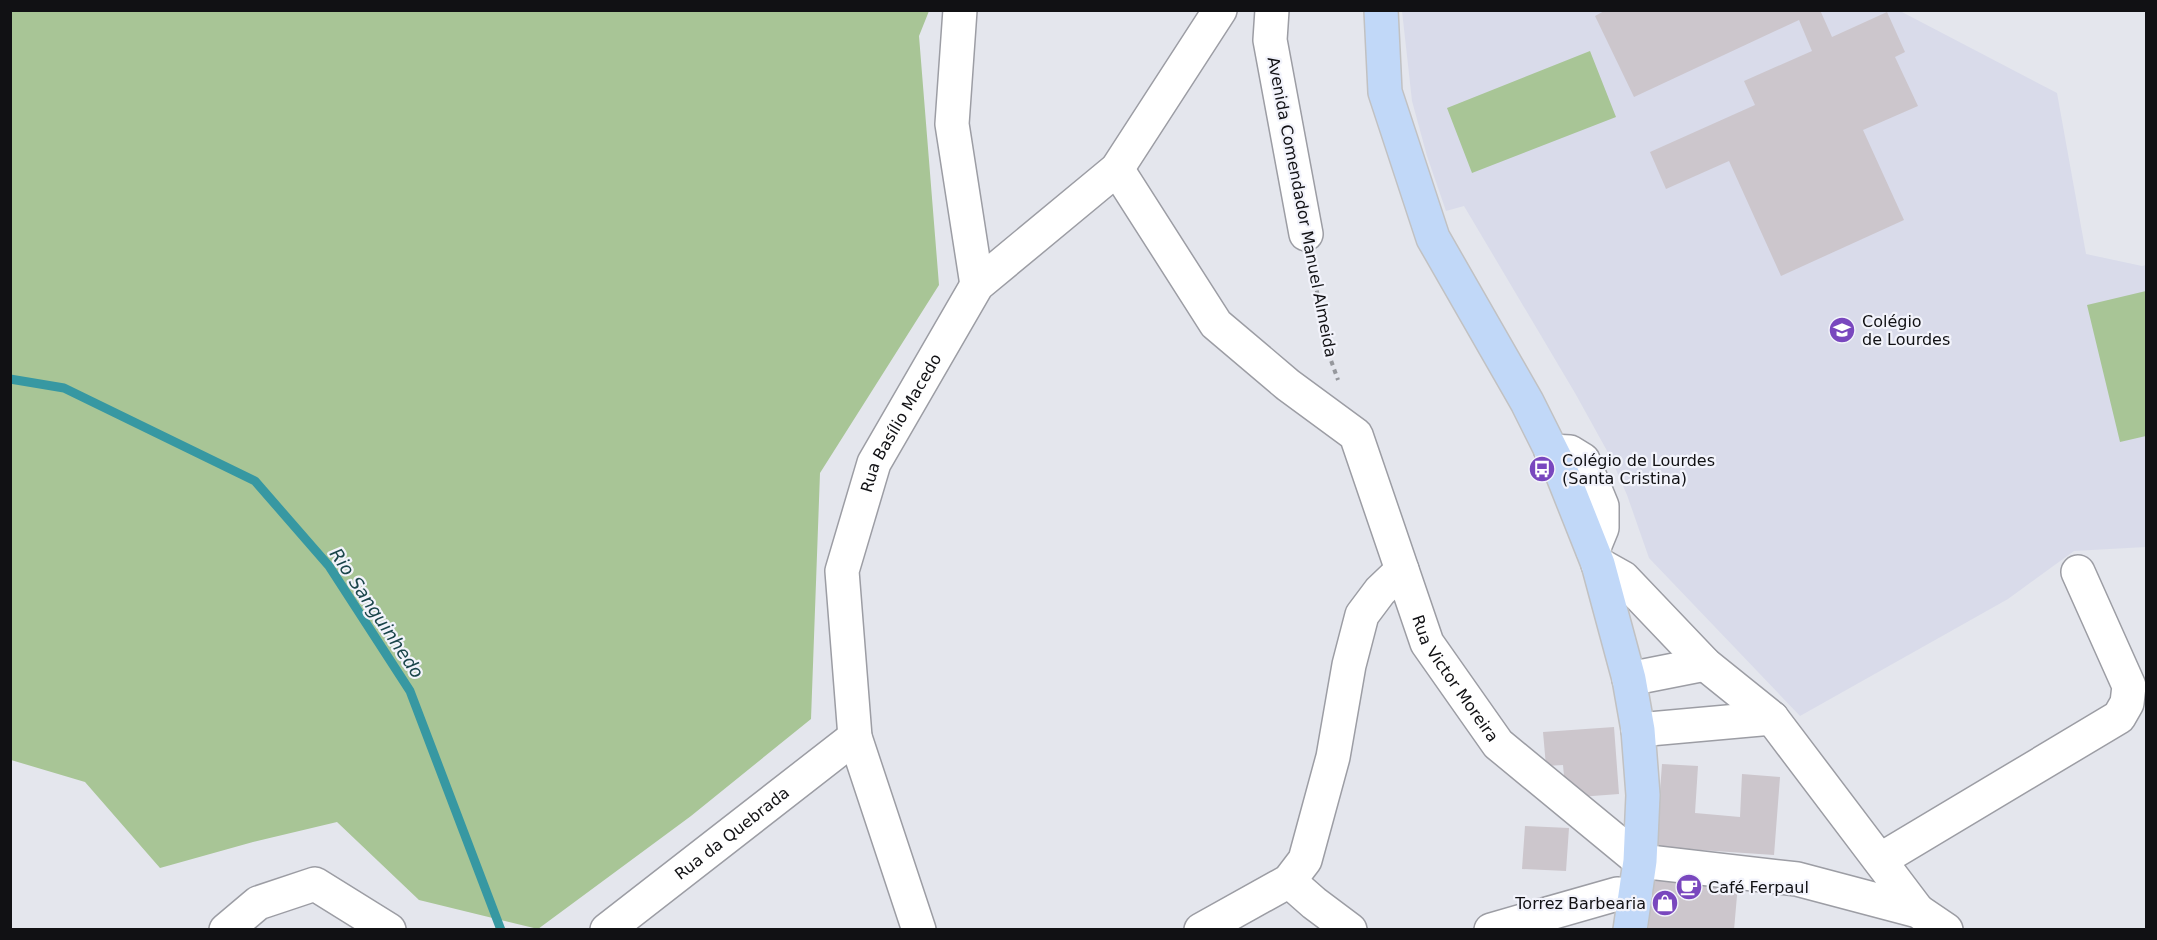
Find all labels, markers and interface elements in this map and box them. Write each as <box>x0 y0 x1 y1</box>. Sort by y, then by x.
street label: Avenida Comendador Manuel Almeida <box>1264 55 1340 359</box>
place label: Colégio de Lourdes <box>1862 312 1950 349</box>
school or university icon: Colégio de Lourdes <box>1827 315 1857 345</box>
street label: Rua Basílio Macedo <box>856 350 945 494</box>
place label: Colégio de Lourdes (Santa Cristina) <box>1562 451 1715 488</box>
bus stop icon: Colégio de Lourdes (Santa Cristina) <box>1527 454 1557 484</box>
water label: Rio Sanguinhedo <box>326 544 428 682</box>
street label: Rua Victor Moreira <box>1409 612 1503 745</box>
street label: Rua da Quebrada <box>671 783 793 883</box>
cafe icon: Café Ferpaul <box>1674 872 1704 902</box>
place label: Café Ferpaul <box>1708 878 1809 897</box>
shop icon: Torrez Barbearia <box>1650 888 1680 918</box>
place label: Torrez Barbearia <box>1514 894 1646 913</box>

